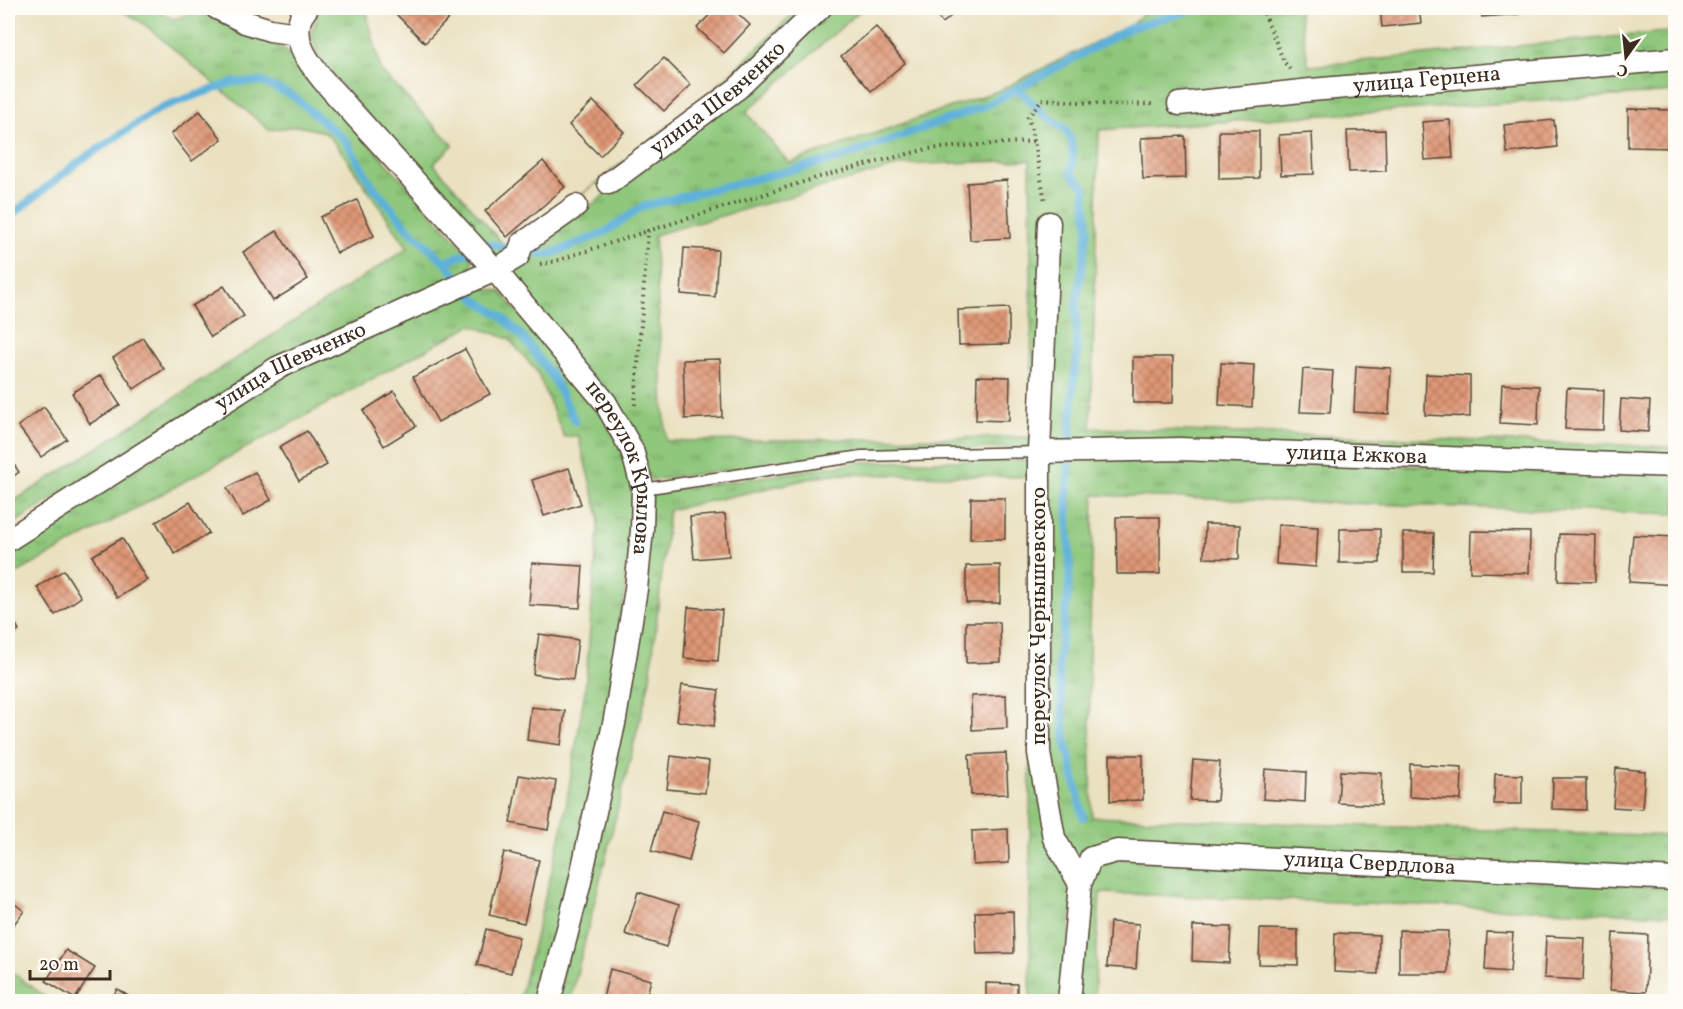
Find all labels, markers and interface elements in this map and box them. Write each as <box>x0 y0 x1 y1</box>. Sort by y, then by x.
north arrow <box>1596 27 1656 87</box>
street label: улица Шевченко <box>643 34 793 163</box>
street label: улица Герцена <box>1352 58 1502 102</box>
text: С <box>1615 58 1630 82</box>
street label: улица Шевченко <box>209 314 371 419</box>
street label: переулок Крылова <box>578 374 659 557</box>
street label: улица Ежкова <box>1286 437 1428 473</box>
street label: переулок Чернышевского <box>1024 487 1055 745</box>
street label: улица Свердлова <box>1283 844 1457 883</box>
scale bar <box>30 943 110 981</box>
text: 20 m <box>39 953 79 978</box>

